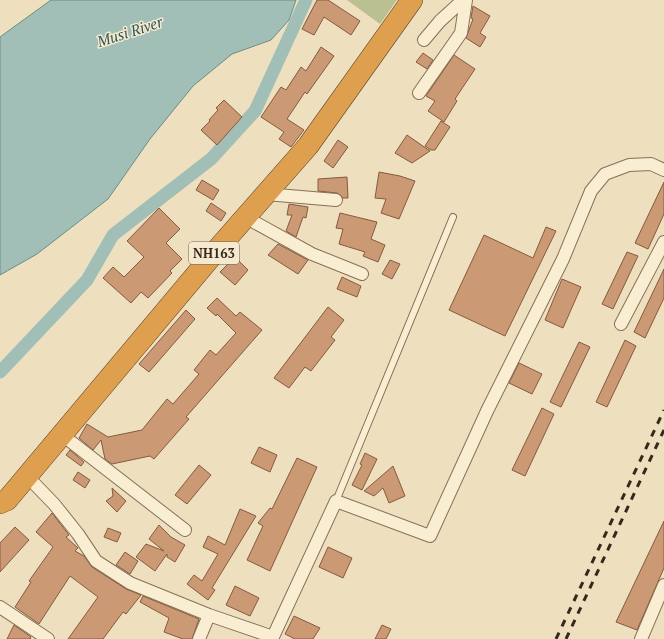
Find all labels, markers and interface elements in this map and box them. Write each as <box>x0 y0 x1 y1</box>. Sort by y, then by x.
water label: Musi River <box>93 11 166 51</box>
road number: NH163 <box>189 242 239 264</box>

